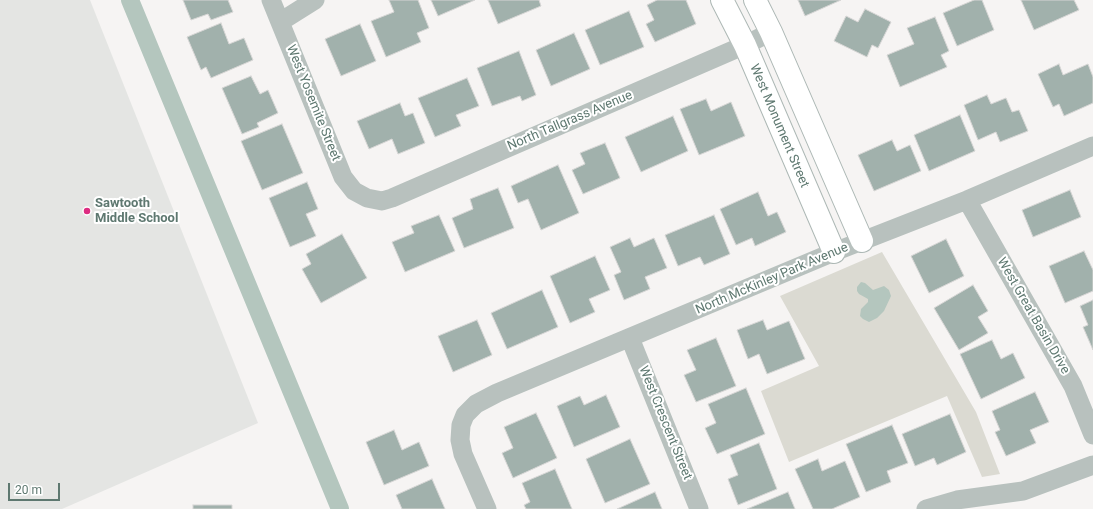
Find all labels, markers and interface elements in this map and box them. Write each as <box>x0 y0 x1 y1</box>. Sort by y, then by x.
street label: West Yosemite Street <box>283 43 343 163</box>
street label: West Monument Street <box>746 62 812 190</box>
street label: North Tallgrass Avenue <box>505 88 635 154</box>
place label: Sawtooth Middle School <box>95 196 178 227</box>
marker: Sawtooth Middle School <box>82 206 92 216</box>
street label: North McKinley Park Avenue <box>693 240 851 318</box>
street label: West Great Basin Drive <box>993 255 1073 377</box>
street label: West Crescent Street <box>635 364 695 482</box>
scale bar <box>10 475 62 501</box>
text: 20 m <box>15 483 42 497</box>

